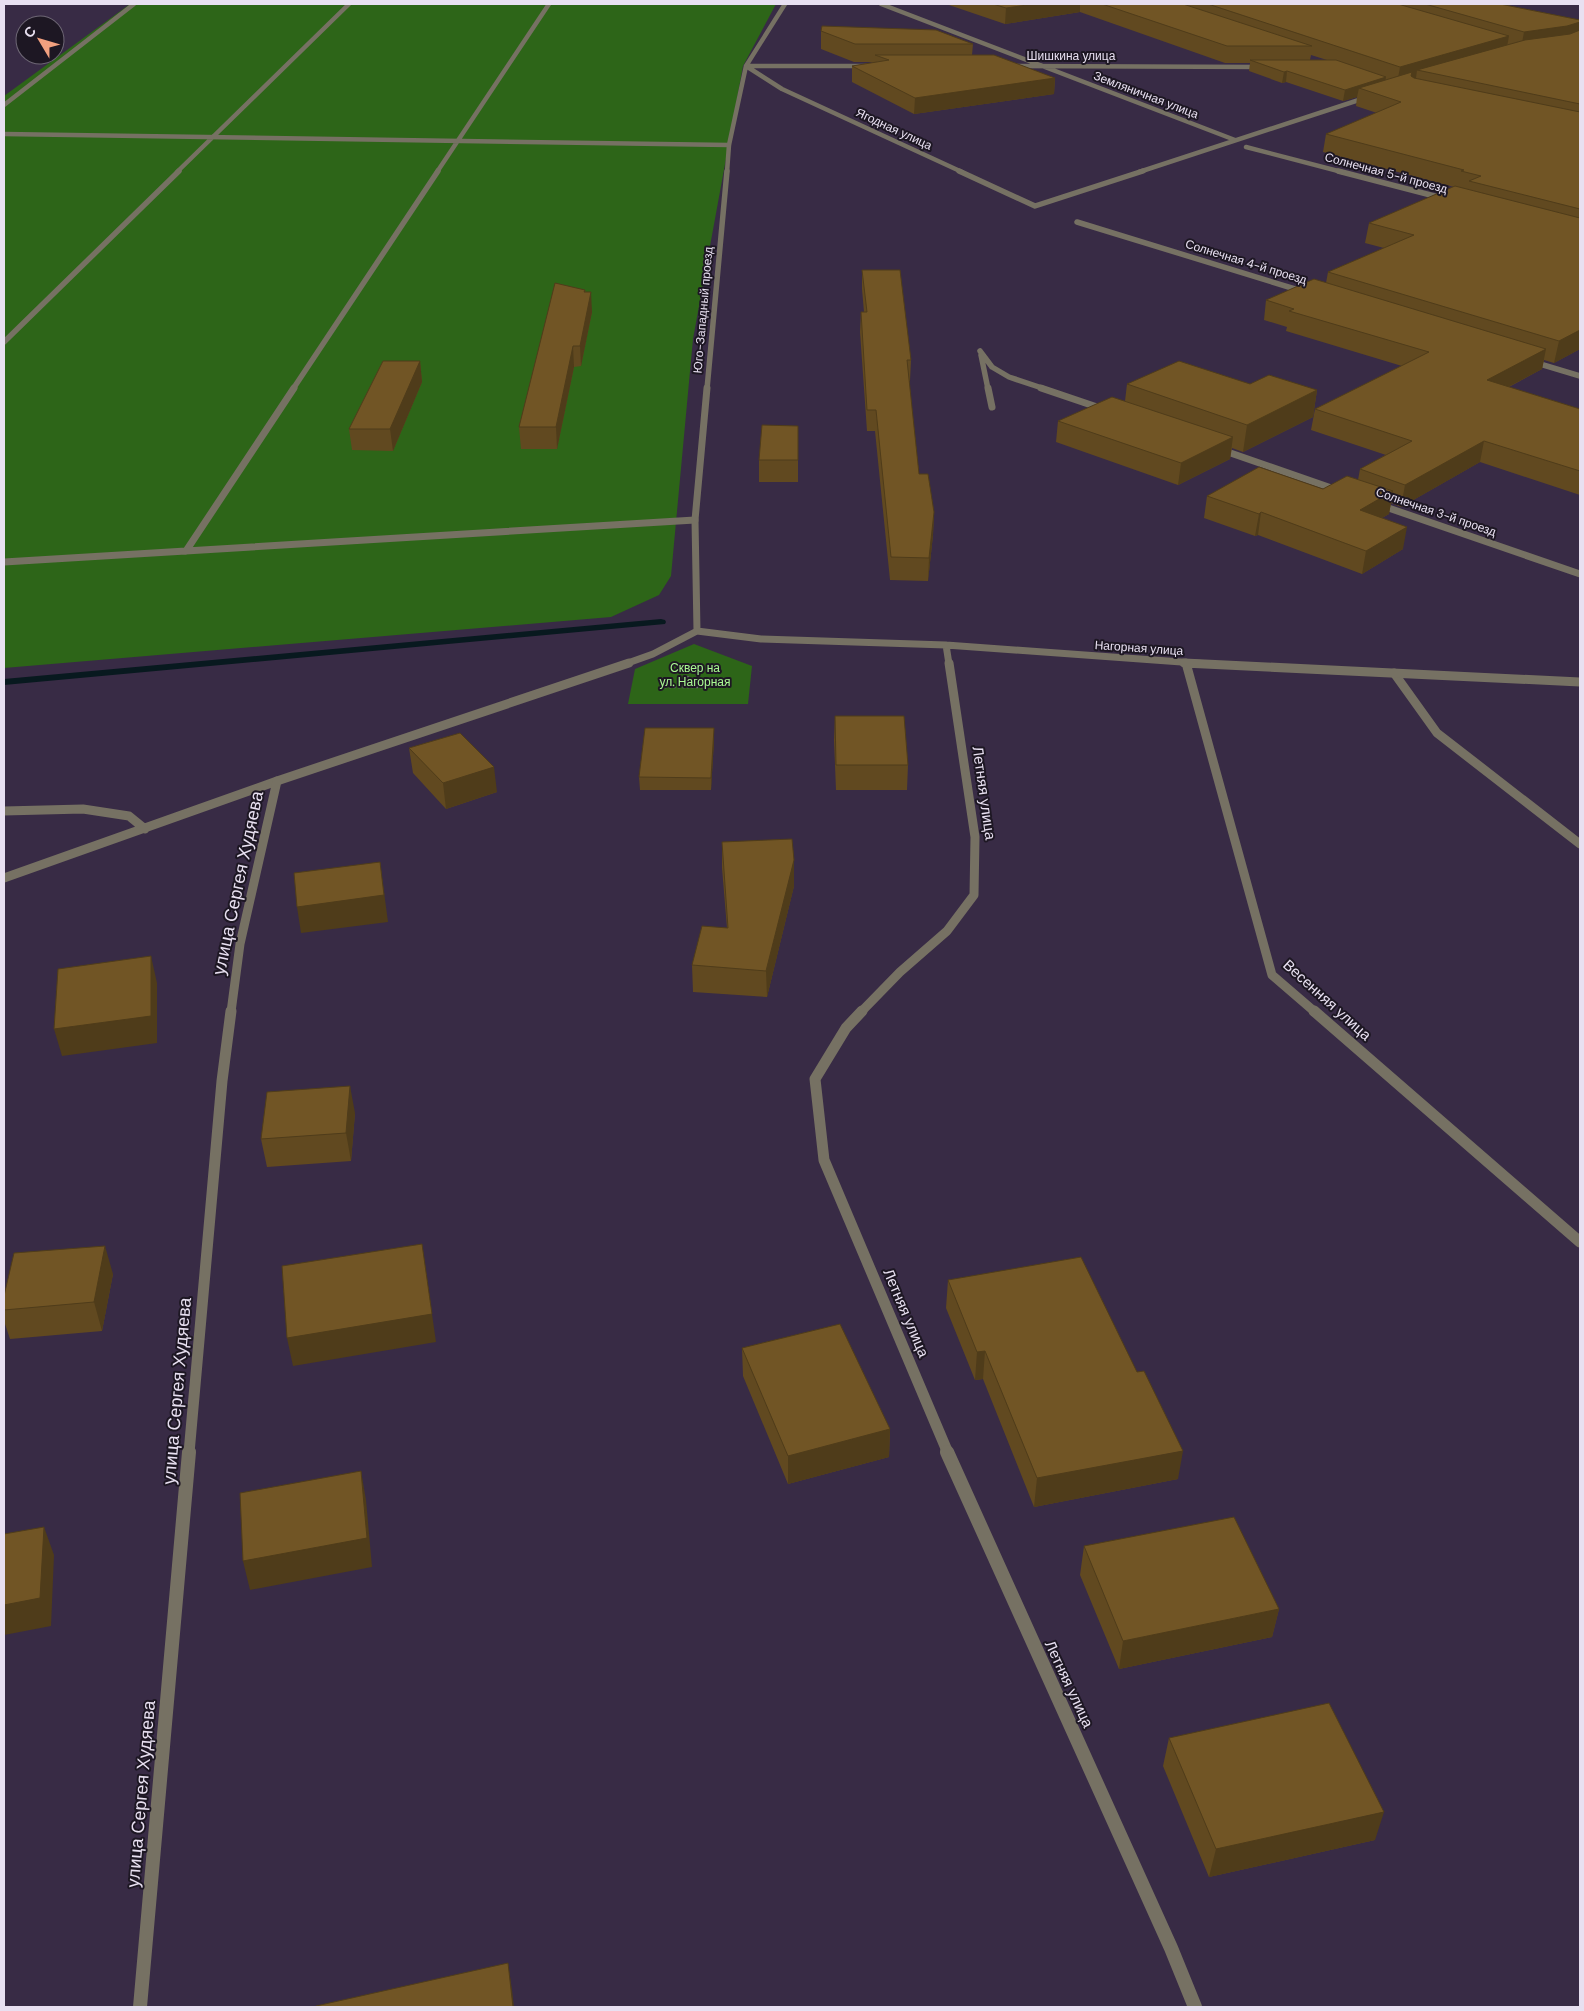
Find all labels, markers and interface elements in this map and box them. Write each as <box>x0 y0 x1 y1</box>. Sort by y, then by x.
north arrow <box>15 15 65 65</box>
text: С <box>20 22 40 42</box>
street label: Шишкина улица <box>1027 48 1116 64</box>
street label: Земляничная улица <box>1091 68 1201 123</box>
street label: Ягодная улица <box>853 104 935 154</box>
street label: Солнечная 5-й проезд <box>1323 149 1449 197</box>
street label: Солнечная 4-й проезд <box>1183 236 1309 288</box>
street label: Юго-Западный проезд <box>689 246 717 374</box>
street label: Солнечная 3-й проезд <box>1374 484 1498 540</box>
street label: Нагорная улица <box>1094 637 1184 659</box>
park label: Сквер на ул. Нагорная <box>660 660 730 690</box>
street label: Летняя улица <box>968 745 1001 842</box>
street label: улица Сергея Худяева <box>207 788 269 977</box>
street label: Весенняя улица <box>1279 955 1376 1045</box>
street label: Летняя улица <box>878 1266 934 1361</box>
street label: улица Сергея Худяева <box>157 1296 197 1486</box>
street label: Летняя улица <box>1040 1637 1098 1732</box>
street label: улица Сергея Худяева <box>121 1699 161 1889</box>

